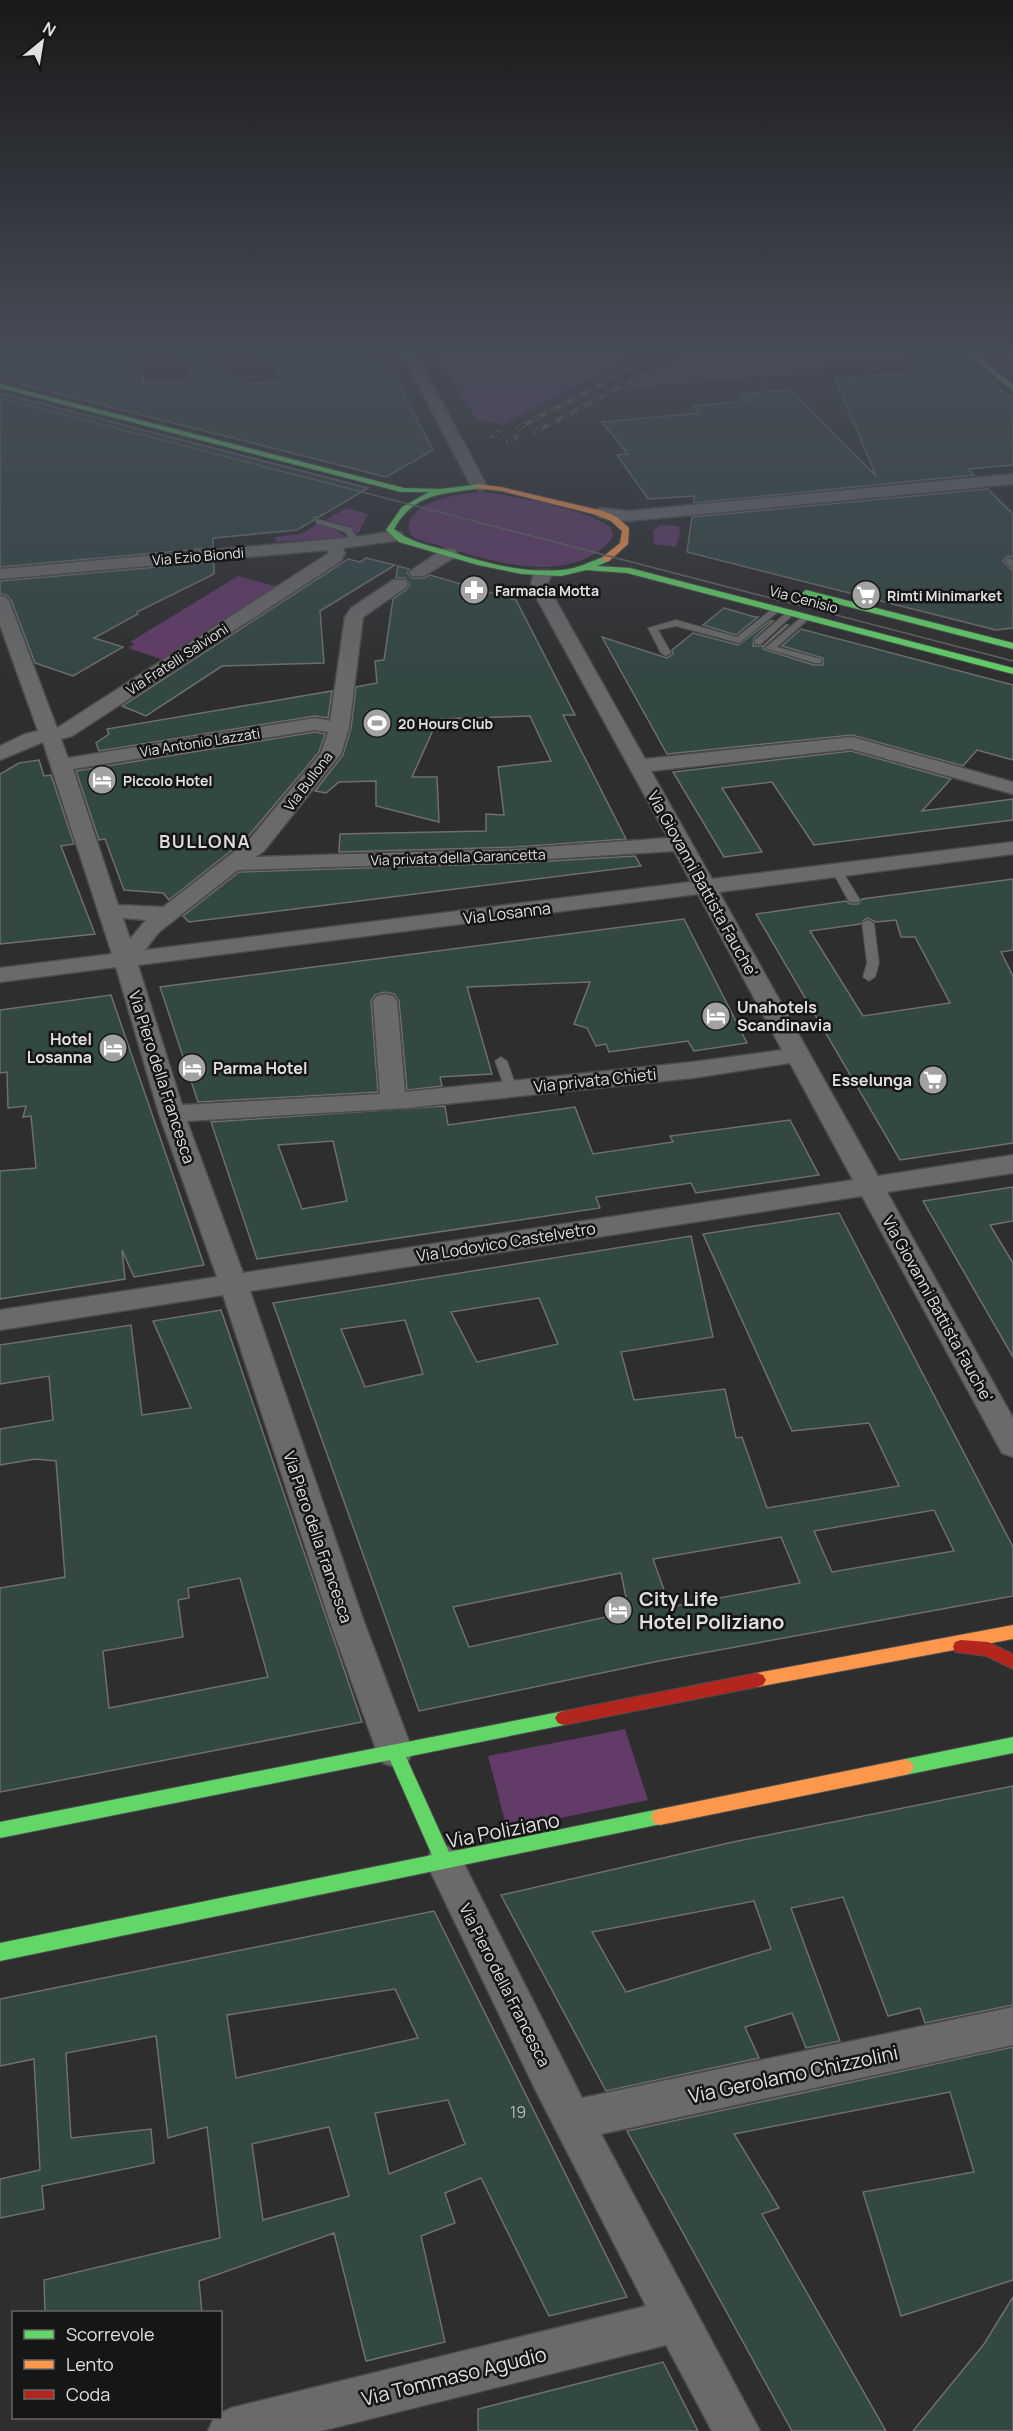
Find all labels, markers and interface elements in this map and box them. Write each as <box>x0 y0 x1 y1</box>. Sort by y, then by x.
north arrow <box>12 12 72 72</box>
text: N <box>39 17 60 41</box>
street label: Via Ezio Biondi <box>151 543 245 569</box>
pharmacy icon: Farmacia Motta <box>458 574 490 606</box>
supermarket icon: Rimti Minimarket <box>850 579 882 611</box>
place label: Farmacia Motta <box>495 581 599 600</box>
street label: Via Cenisio <box>767 581 841 617</box>
place label: Rimti Minimarket <box>887 586 1002 605</box>
street label: Via Fratelli Salvioni <box>122 619 232 699</box>
sports icon: 20 Hours Club <box>361 707 393 739</box>
place label: 20 Hours Club <box>398 714 494 733</box>
street label: Via Antonio Lazzati <box>139 723 261 761</box>
street label: Via Bullona <box>279 747 337 815</box>
hotel icon: Piccolo Hotel <box>86 764 118 796</box>
place label: Piccolo Hotel <box>123 771 212 790</box>
street label: Via Giovanni Battista Fauche' <box>642 787 764 981</box>
district label: BULLONA <box>159 829 251 853</box>
street label: Via privata della Garancetta <box>370 844 546 870</box>
street label: Via Losanna <box>462 897 552 929</box>
street label: Via Piero della Francesca <box>124 988 200 1166</box>
place label: Unahotels Scandinavia <box>737 996 832 1036</box>
hotel icon: Unahotels Scandinavia <box>700 1000 732 1032</box>
place label: Hotel Losanna <box>27 1028 92 1068</box>
hotel icon: Hotel Losanna <box>97 1032 129 1064</box>
hotel icon: Parma Hotel <box>176 1052 208 1084</box>
place label: Parma Hotel <box>213 1057 307 1079</box>
street label: Via privata Chieti <box>533 1063 657 1097</box>
supermarket icon: Esselunga <box>917 1064 949 1096</box>
place label: Esselunga <box>832 1069 912 1091</box>
street label: Via Giovanni Battista Fauche' <box>877 1212 999 1406</box>
street label: Via Lodovico Castelvetro <box>415 1217 597 1267</box>
street label: Via Piero della Francesca <box>278 1448 358 1626</box>
place label: City Life Hotel Poliziano <box>639 1585 784 1635</box>
hotel icon: City Life Hotel Poliziano <box>602 1594 634 1626</box>
street label: Via Poliziano <box>444 1806 562 1854</box>
street label: Via Piero della Francesca <box>454 1900 556 2070</box>
street label: Via Gerolamo Chizzolini <box>686 2039 900 2109</box>
house number: 19 <box>510 2101 526 2123</box>
legend <box>12 2311 222 2419</box>
text: Scorrevole <box>66 2322 155 2346</box>
street label: Via Tommaso Agudio <box>359 2340 549 2412</box>
text: Lento <box>66 2352 114 2376</box>
text: Coda <box>66 2382 110 2406</box>

